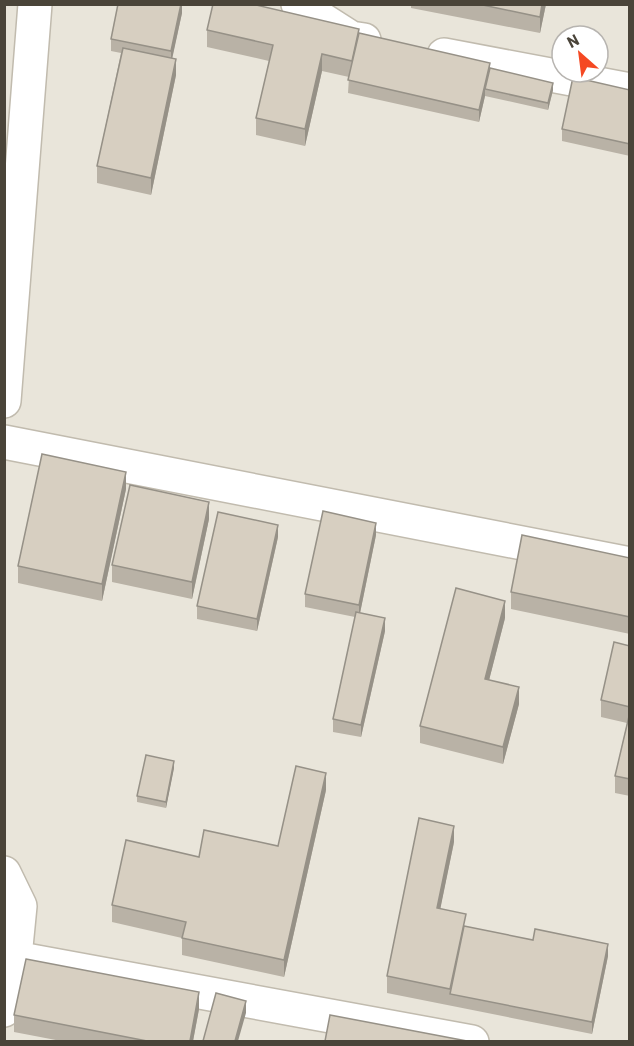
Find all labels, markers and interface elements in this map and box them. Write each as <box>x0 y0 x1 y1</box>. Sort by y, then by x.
north arrow <box>550 24 610 84</box>
text: N <box>564 29 582 51</box>

